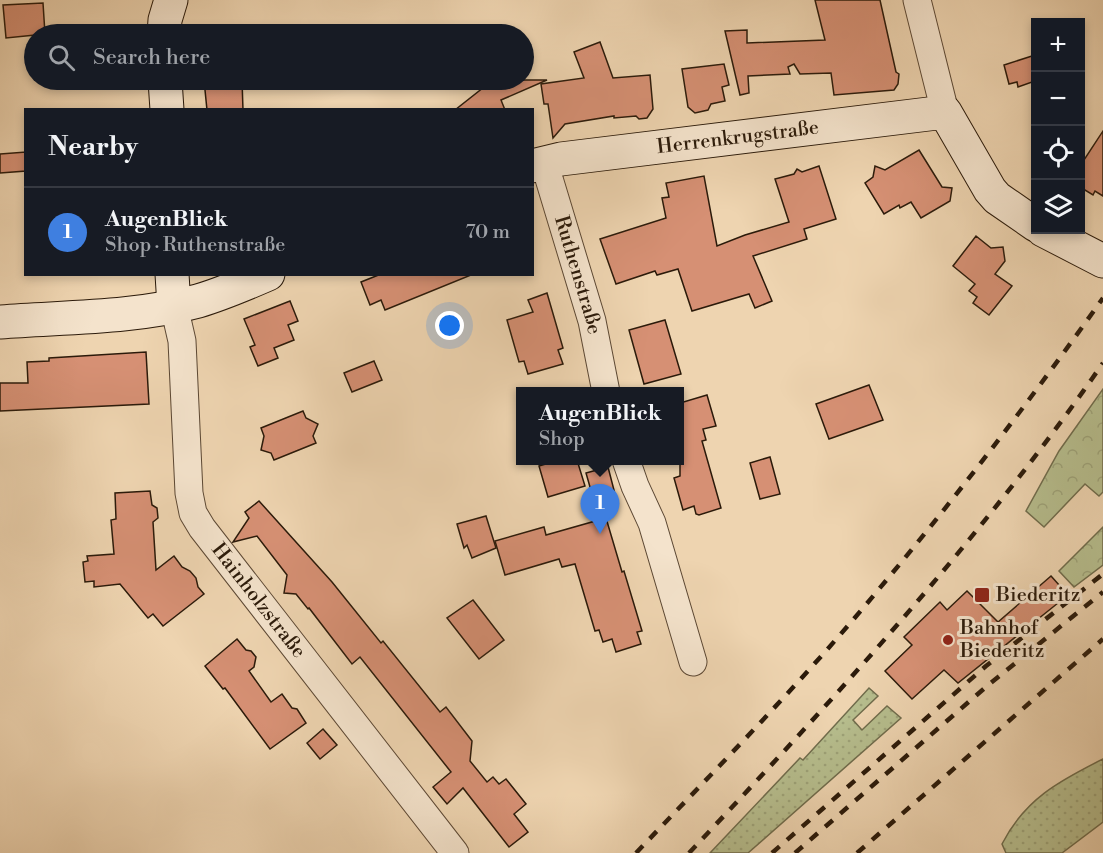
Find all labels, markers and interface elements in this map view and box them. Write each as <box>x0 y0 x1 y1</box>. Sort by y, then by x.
map controls <box>1031 18 1085 234</box>
button: + <box>1031 18 1085 72</box>
search box <box>24 24 534 90</box>
icon: search <box>45 41 78 74</box>
text: Search here <box>93 44 210 71</box>
button: − <box>1031 72 1085 126</box>
street label: Herrenkrugstraße <box>655 115 820 160</box>
button: locate <box>1031 126 1085 180</box>
text: Nearby <box>48 131 138 163</box>
button: layers <box>1031 180 1085 234</box>
text: AugenBlick <box>105 206 228 233</box>
street label: Ruthenstraße <box>548 213 607 336</box>
text: 1 <box>63 220 72 245</box>
text: 70 m <box>466 220 510 245</box>
text: Shop · Ruthenstraße <box>105 233 285 258</box>
your location <box>435 311 464 340</box>
popup <box>516 387 684 465</box>
text: AugenBlick <box>539 400 661 427</box>
text: Shop <box>539 427 585 452</box>
pin: 1 <box>580 484 620 534</box>
street label: Hainholzstraße <box>206 538 311 663</box>
place label: Biederitz <box>995 583 1080 608</box>
marker: Biederitz <box>973 586 991 604</box>
place label: Bahnhof Biederitz <box>959 616 1044 664</box>
marker: Bahnhof Biederitz <box>941 633 955 647</box>

